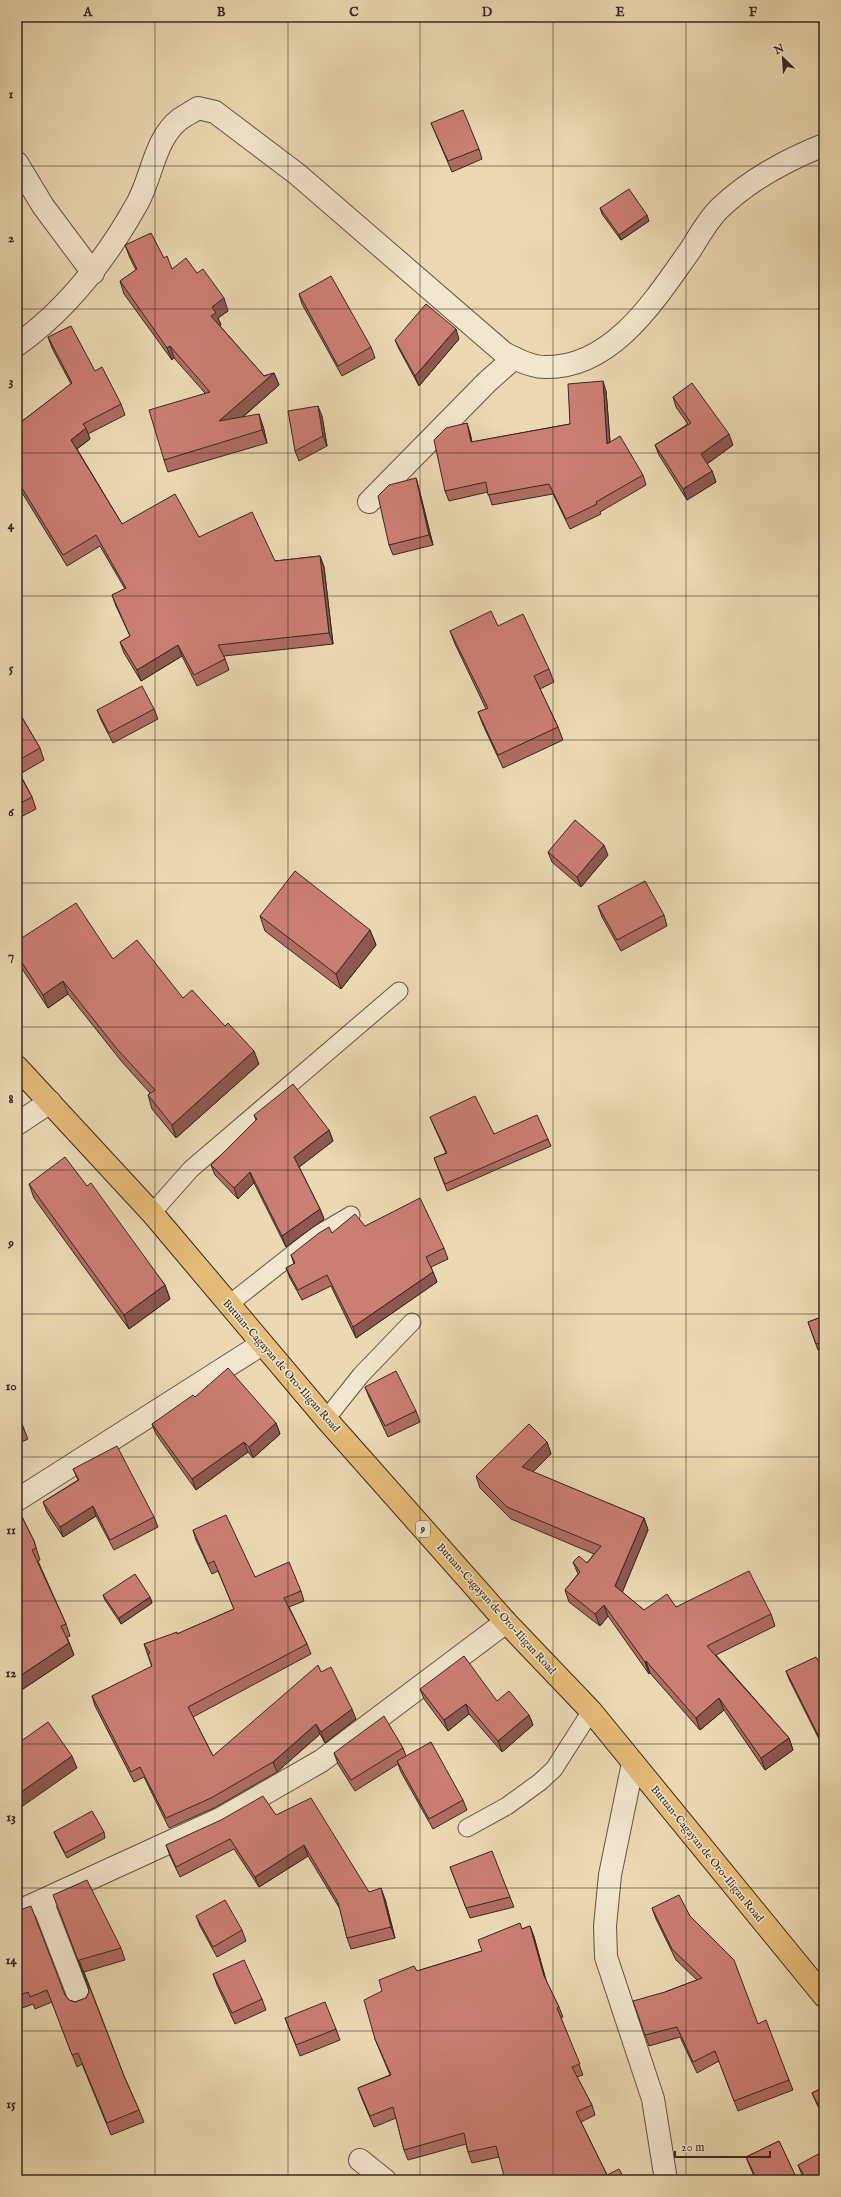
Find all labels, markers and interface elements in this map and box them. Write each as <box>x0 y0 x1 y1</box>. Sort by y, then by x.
text: A <box>83 4 94 21</box>
text: B <box>217 4 226 21</box>
text: C <box>349 4 359 21</box>
text: D <box>482 4 493 21</box>
text: E <box>615 4 625 21</box>
text: F <box>749 4 758 21</box>
north arrow <box>763 38 803 78</box>
text: N <box>771 41 787 59</box>
text: 1 <box>9 86 14 103</box>
text: 2 <box>8 230 14 247</box>
text: 3 <box>9 373 14 390</box>
text: 4 <box>8 517 15 534</box>
text: 5 <box>9 660 14 677</box>
text: 6 <box>8 804 14 821</box>
text: 7 <box>8 948 14 965</box>
text: 8 <box>8 1091 14 1108</box>
text: 9 <box>7 1235 14 1252</box>
street label: Butuan-Cagayan de Oro-Iligan Road <box>219 1297 343 1436</box>
text: 10 <box>5 1378 17 1395</box>
road number: 9 <box>416 1521 430 1537</box>
text: 11 <box>6 1522 16 1539</box>
street label: Butuan-Cagayan de Oro-Iligan Road <box>433 1540 559 1678</box>
text: 12 <box>6 1665 16 1682</box>
street label: Butuan-Cagayan de Oro-Iligan Road <box>648 1783 767 1925</box>
text: 13 <box>6 1809 16 1826</box>
text: 14 <box>5 1952 17 1969</box>
text: 15 <box>6 2096 16 2113</box>
scale bar <box>675 2133 770 2159</box>
text: 20 m <box>681 2140 704 2155</box>

